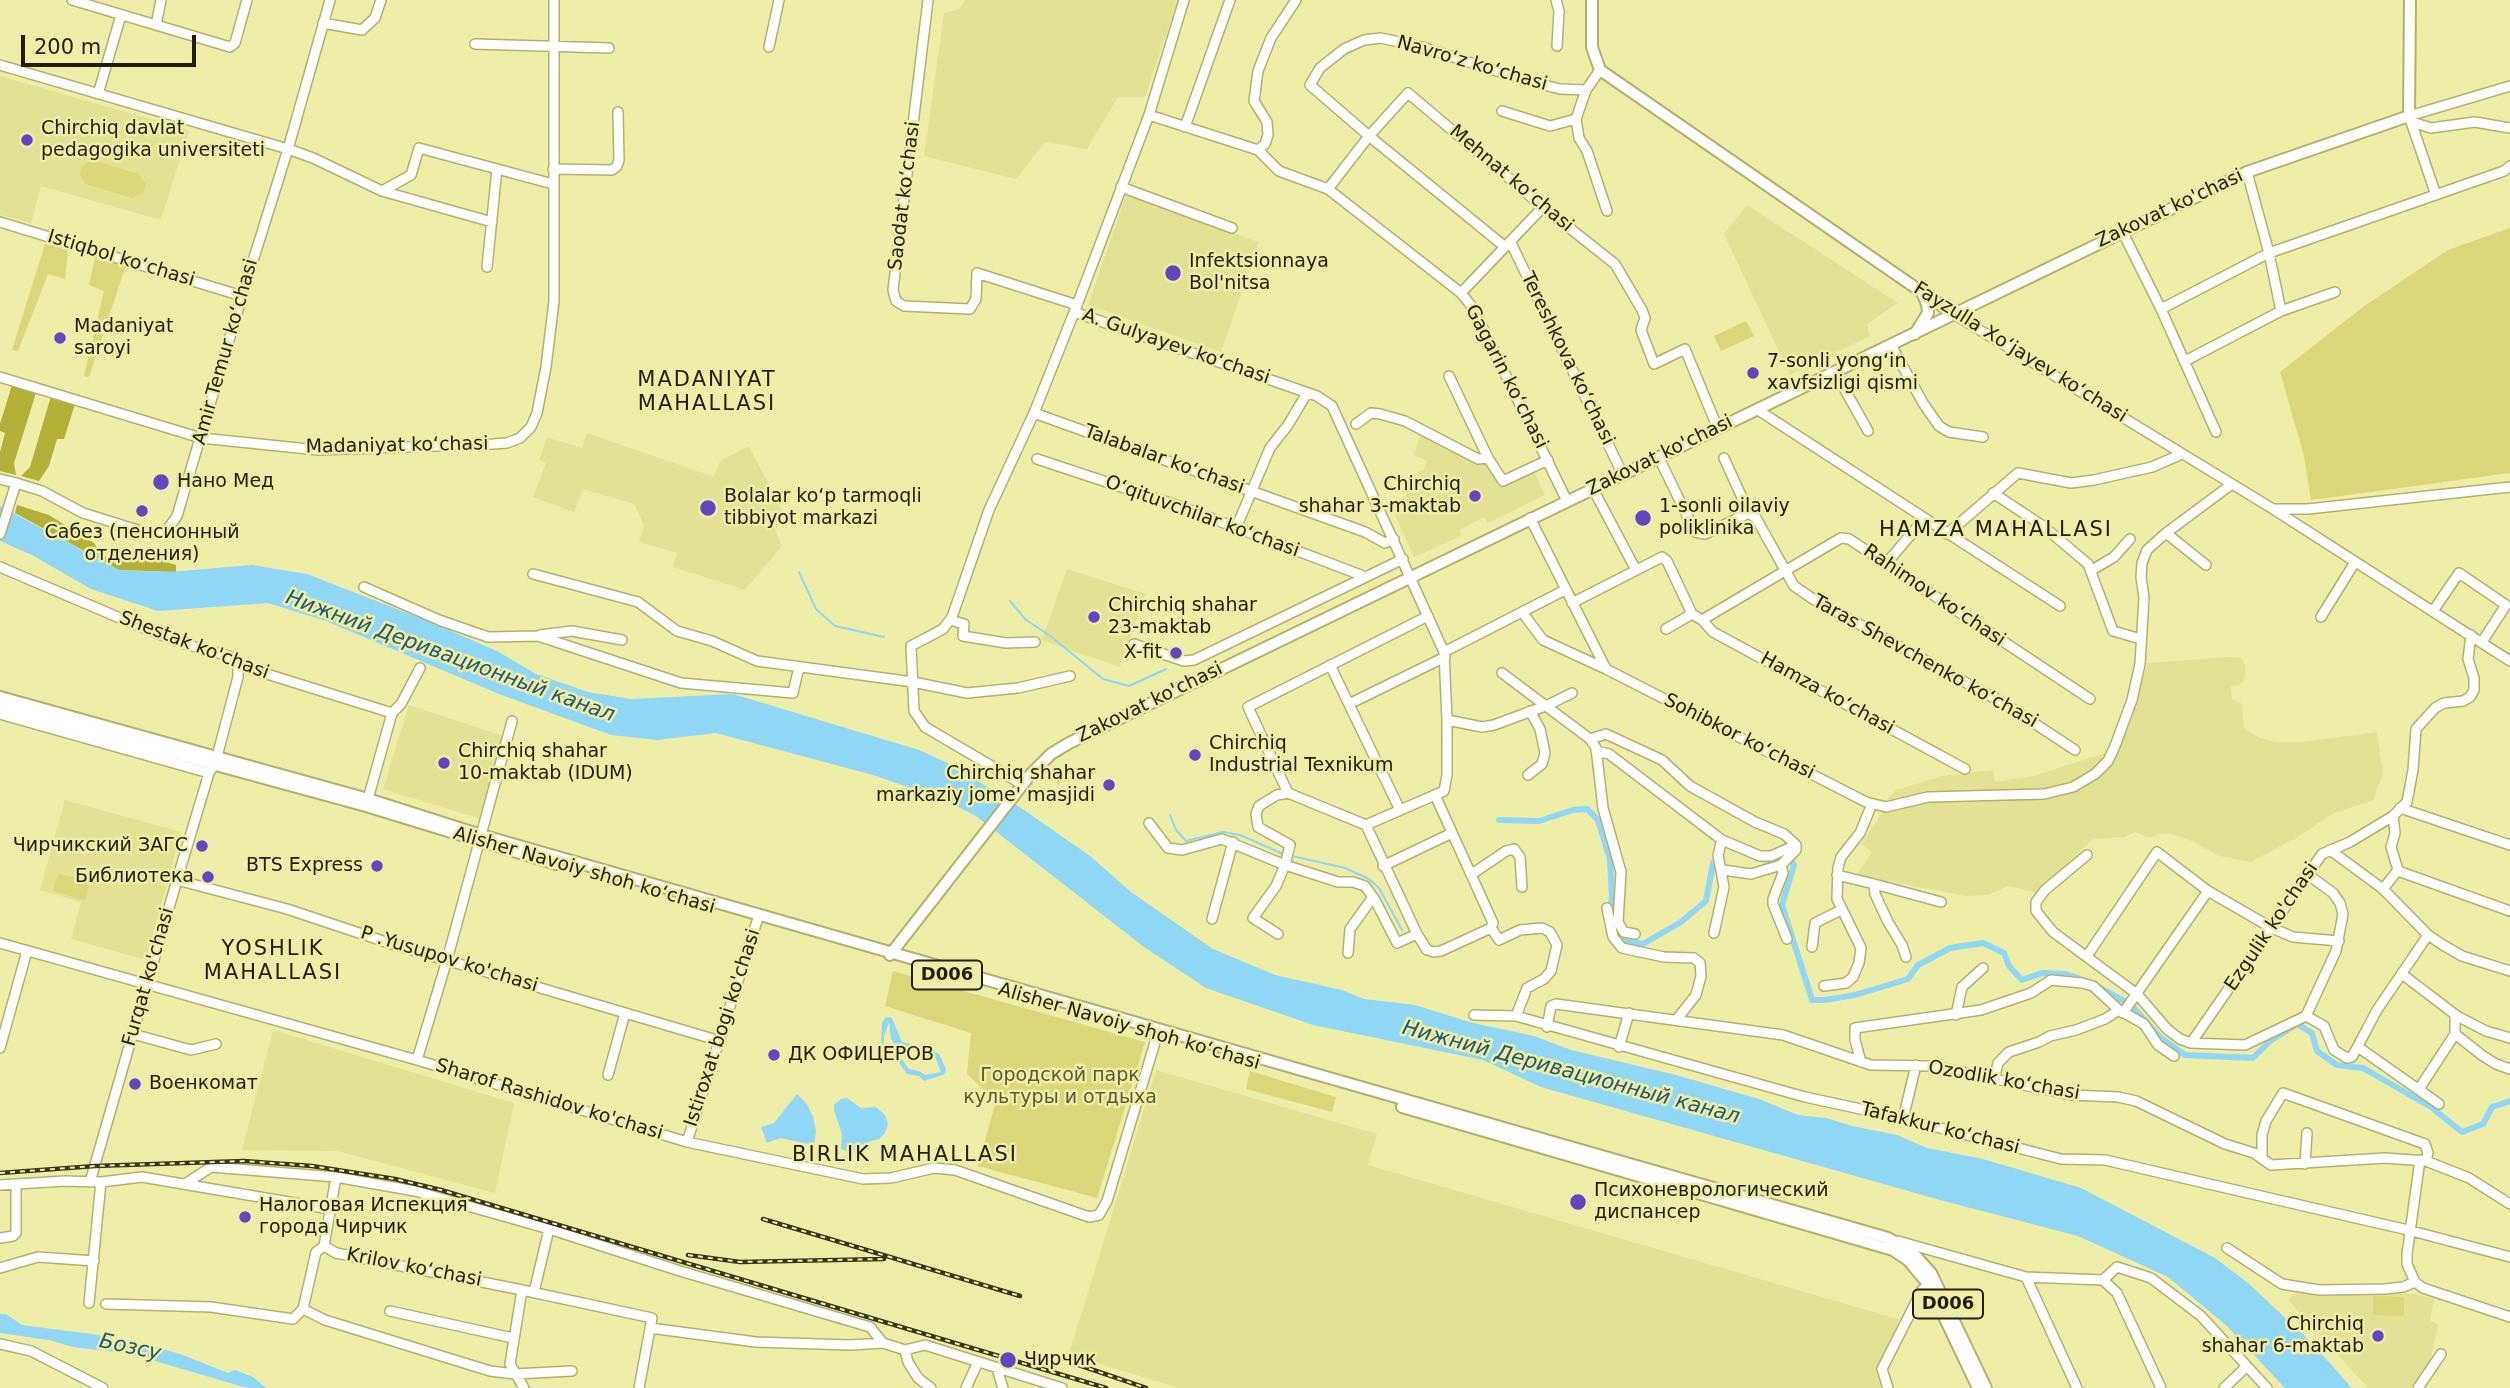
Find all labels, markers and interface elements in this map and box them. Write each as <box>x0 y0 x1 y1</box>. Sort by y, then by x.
scale bar <box>24 21 200 65</box>
street label: Navro‘z ko‘chasi <box>1394 32 1550 96</box>
text: 200 m <box>34 35 101 59</box>
place label: Chirchiq davlat pedagogika universiteti <box>41 118 265 162</box>
street label: Saodat ko‘chasi <box>885 120 925 272</box>
street label: Mehnat ko‘chasi <box>1444 121 1578 237</box>
marker: Chirchiq davlat pedagogika universiteti <box>19 132 35 148</box>
street label: Zakovat ko'chasi <box>2093 165 2247 253</box>
street label: Istiqbol ko‘chasi <box>45 226 197 292</box>
place label: Infektsionnaya Bol'nitsa <box>1189 251 1329 295</box>
street label: Amir Temur ko‘chasi <box>189 256 263 448</box>
marker: Infektsionnaya Bol'nitsa <box>1163 263 1183 283</box>
street label: Tereshkova ko‘chasi <box>1515 269 1619 449</box>
street label: Fayzulla Xo‘jayev ko‘chasi <box>1909 278 2131 428</box>
street label: Gagarin ko‘chasi <box>1460 301 1552 453</box>
street label: A. Gulyayev ko‘chasi <box>1079 304 1273 390</box>
place label: Madaniyat saroyi <box>74 316 173 360</box>
marker: Madaniyat saroyi <box>52 330 68 346</box>
place label: 7-sonli yong‘in xavfsizligi qismi <box>1767 351 1918 395</box>
marker: 7-sonli yong‘in xavfsizligi qismi <box>1745 365 1761 381</box>
district label: MADANIYAT MAHALLASI <box>638 368 776 418</box>
street label: Zakovat ko'chasi <box>1583 411 1737 501</box>
street label: Talabalar ko‘chasi <box>1081 420 1247 500</box>
street label: Madaniyat ko‘chasi <box>305 433 489 459</box>
place label: Нано Мед <box>177 471 274 493</box>
street label: O‘qituvchilar ko‘chasi <box>1102 471 1302 563</box>
marker: Нано Мед <box>151 472 171 492</box>
place label: Chirchiq shahar 3-maktab <box>1299 474 1461 518</box>
place label: Bolalar ko‘p tarmoqli tibbiyot markazi <box>724 486 922 530</box>
marker: Chirchiq shahar 3-maktab <box>1467 488 1483 504</box>
place label: 1-sonli oilaviy poliklinika <box>1659 496 1790 540</box>
marker: Bolalar ko‘p tarmoqli tibbiyot markazi <box>698 498 718 518</box>
marker: Сабез (пенсионный отделения) <box>134 503 150 519</box>
marker: 1-sonli oilaviy poliklinika <box>1633 508 1653 528</box>
district label: HAMZA MAHALLASI <box>1881 518 2111 544</box>
place label: Сабез (пенсионный отделения) <box>44 522 240 566</box>
street label: Rahimov ko‘chasi <box>1859 540 2009 652</box>
water label: Нижний Деривационный канал <box>282 586 618 728</box>
street label: Taras Shevchenko ko‘chasi <box>1808 590 2042 734</box>
place label: Chirchiq shahar 23-maktab <box>1108 595 1257 639</box>
street label: Shestak ko'chasi <box>116 607 272 685</box>
marker: Chirchiq shahar 23-maktab <box>1086 609 1102 625</box>
place label: X-fit <box>1124 642 1162 664</box>
marker: X-fit <box>1168 645 1184 661</box>
street label: Hamza ko‘chasi <box>1756 648 1898 740</box>
street label: Zakovat ko'chasi <box>1073 658 1227 748</box>
street label: Sohibkor ko‘chasi <box>1660 689 1818 785</box>
place label: Chirchiq Industrial Texnikum <box>1209 733 1393 777</box>
place label: Chirchiq shahar 10-maktab (IDUM) <box>458 741 633 785</box>
marker: Chirchiq Industrial Texnikum <box>1187 747 1203 763</box>
marker: Chirchiq shahar 10-maktab (IDUM) <box>436 755 452 771</box>
place label: Chirchiq shahar markaziy jome' masjidi <box>876 763 1095 807</box>
marker: Chirchiq shahar markaziy jome' masjidi <box>1101 777 1117 793</box>
street label: Alisher Navoiy shoh koʻchasi <box>450 823 718 919</box>
place label: Чирчикский ЗАГС <box>13 835 188 857</box>
marker: Чирчикский ЗАГС <box>194 838 210 854</box>
place label: BTS Express <box>246 855 363 877</box>
marker: BTS Express <box>369 858 385 874</box>
street label: Ezgulik ko'chasi <box>2221 858 2323 996</box>
place label: Библиотека <box>75 866 194 888</box>
marker: Библиотека <box>200 869 216 885</box>
street label: Furqat ko'chasi <box>118 905 180 1049</box>
street label: P .Yusupov ko'chasi <box>357 922 541 998</box>
street label: Istiroxat bogi ko'chasi <box>680 926 766 1130</box>
district label: YOSHLIK MAHALLASI <box>205 937 341 987</box>
road number: D006 <box>912 960 982 990</box>
street label: Alisher Navoiy shoh koʻchasi <box>995 979 1263 1075</box>
water label: Нижний Деривационный канал <box>1400 1016 1742 1130</box>
place label: ДК ОФИЦЕРОВ <box>788 1044 934 1066</box>
marker: ДК ОФИЦЕРОВ <box>766 1047 782 1063</box>
street label: Sharof Rashidov ko'chasi <box>433 1055 665 1145</box>
street label: Ozodlik ko‘chasi <box>1926 1056 2082 1106</box>
park label: Городской парк культуры и отдыха <box>963 1065 1157 1109</box>
place label: Военкомат <box>149 1073 258 1095</box>
marker: Военкомат <box>127 1076 143 1092</box>
street label: Tafakkur ko‘chasi <box>1858 1098 2022 1160</box>
district label: BIRLIK MAHALLASI <box>794 1143 1016 1169</box>
place label: Психоневрологический диспансер <box>1594 1180 1829 1224</box>
marker: Психоневрологический диспансер <box>1568 1192 1588 1212</box>
place label: Налоговая Испекция города Чирчик <box>259 1195 468 1239</box>
marker: Налоговая Испекция города Чирчик <box>237 1209 253 1225</box>
street label: Krilov ko‘chasi <box>345 1244 483 1292</box>
road number: D006 <box>1913 1289 1983 1318</box>
place label: Chirchiq shahar 6-maktab <box>2202 1314 2364 1358</box>
marker: Chirchiq shahar 6-maktab <box>2370 1328 2386 1344</box>
water label: Бозсу <box>97 1329 163 1367</box>
place label: Чирчик <box>1024 1349 1096 1371</box>
marker: Чирчик <box>998 1350 1018 1370</box>

